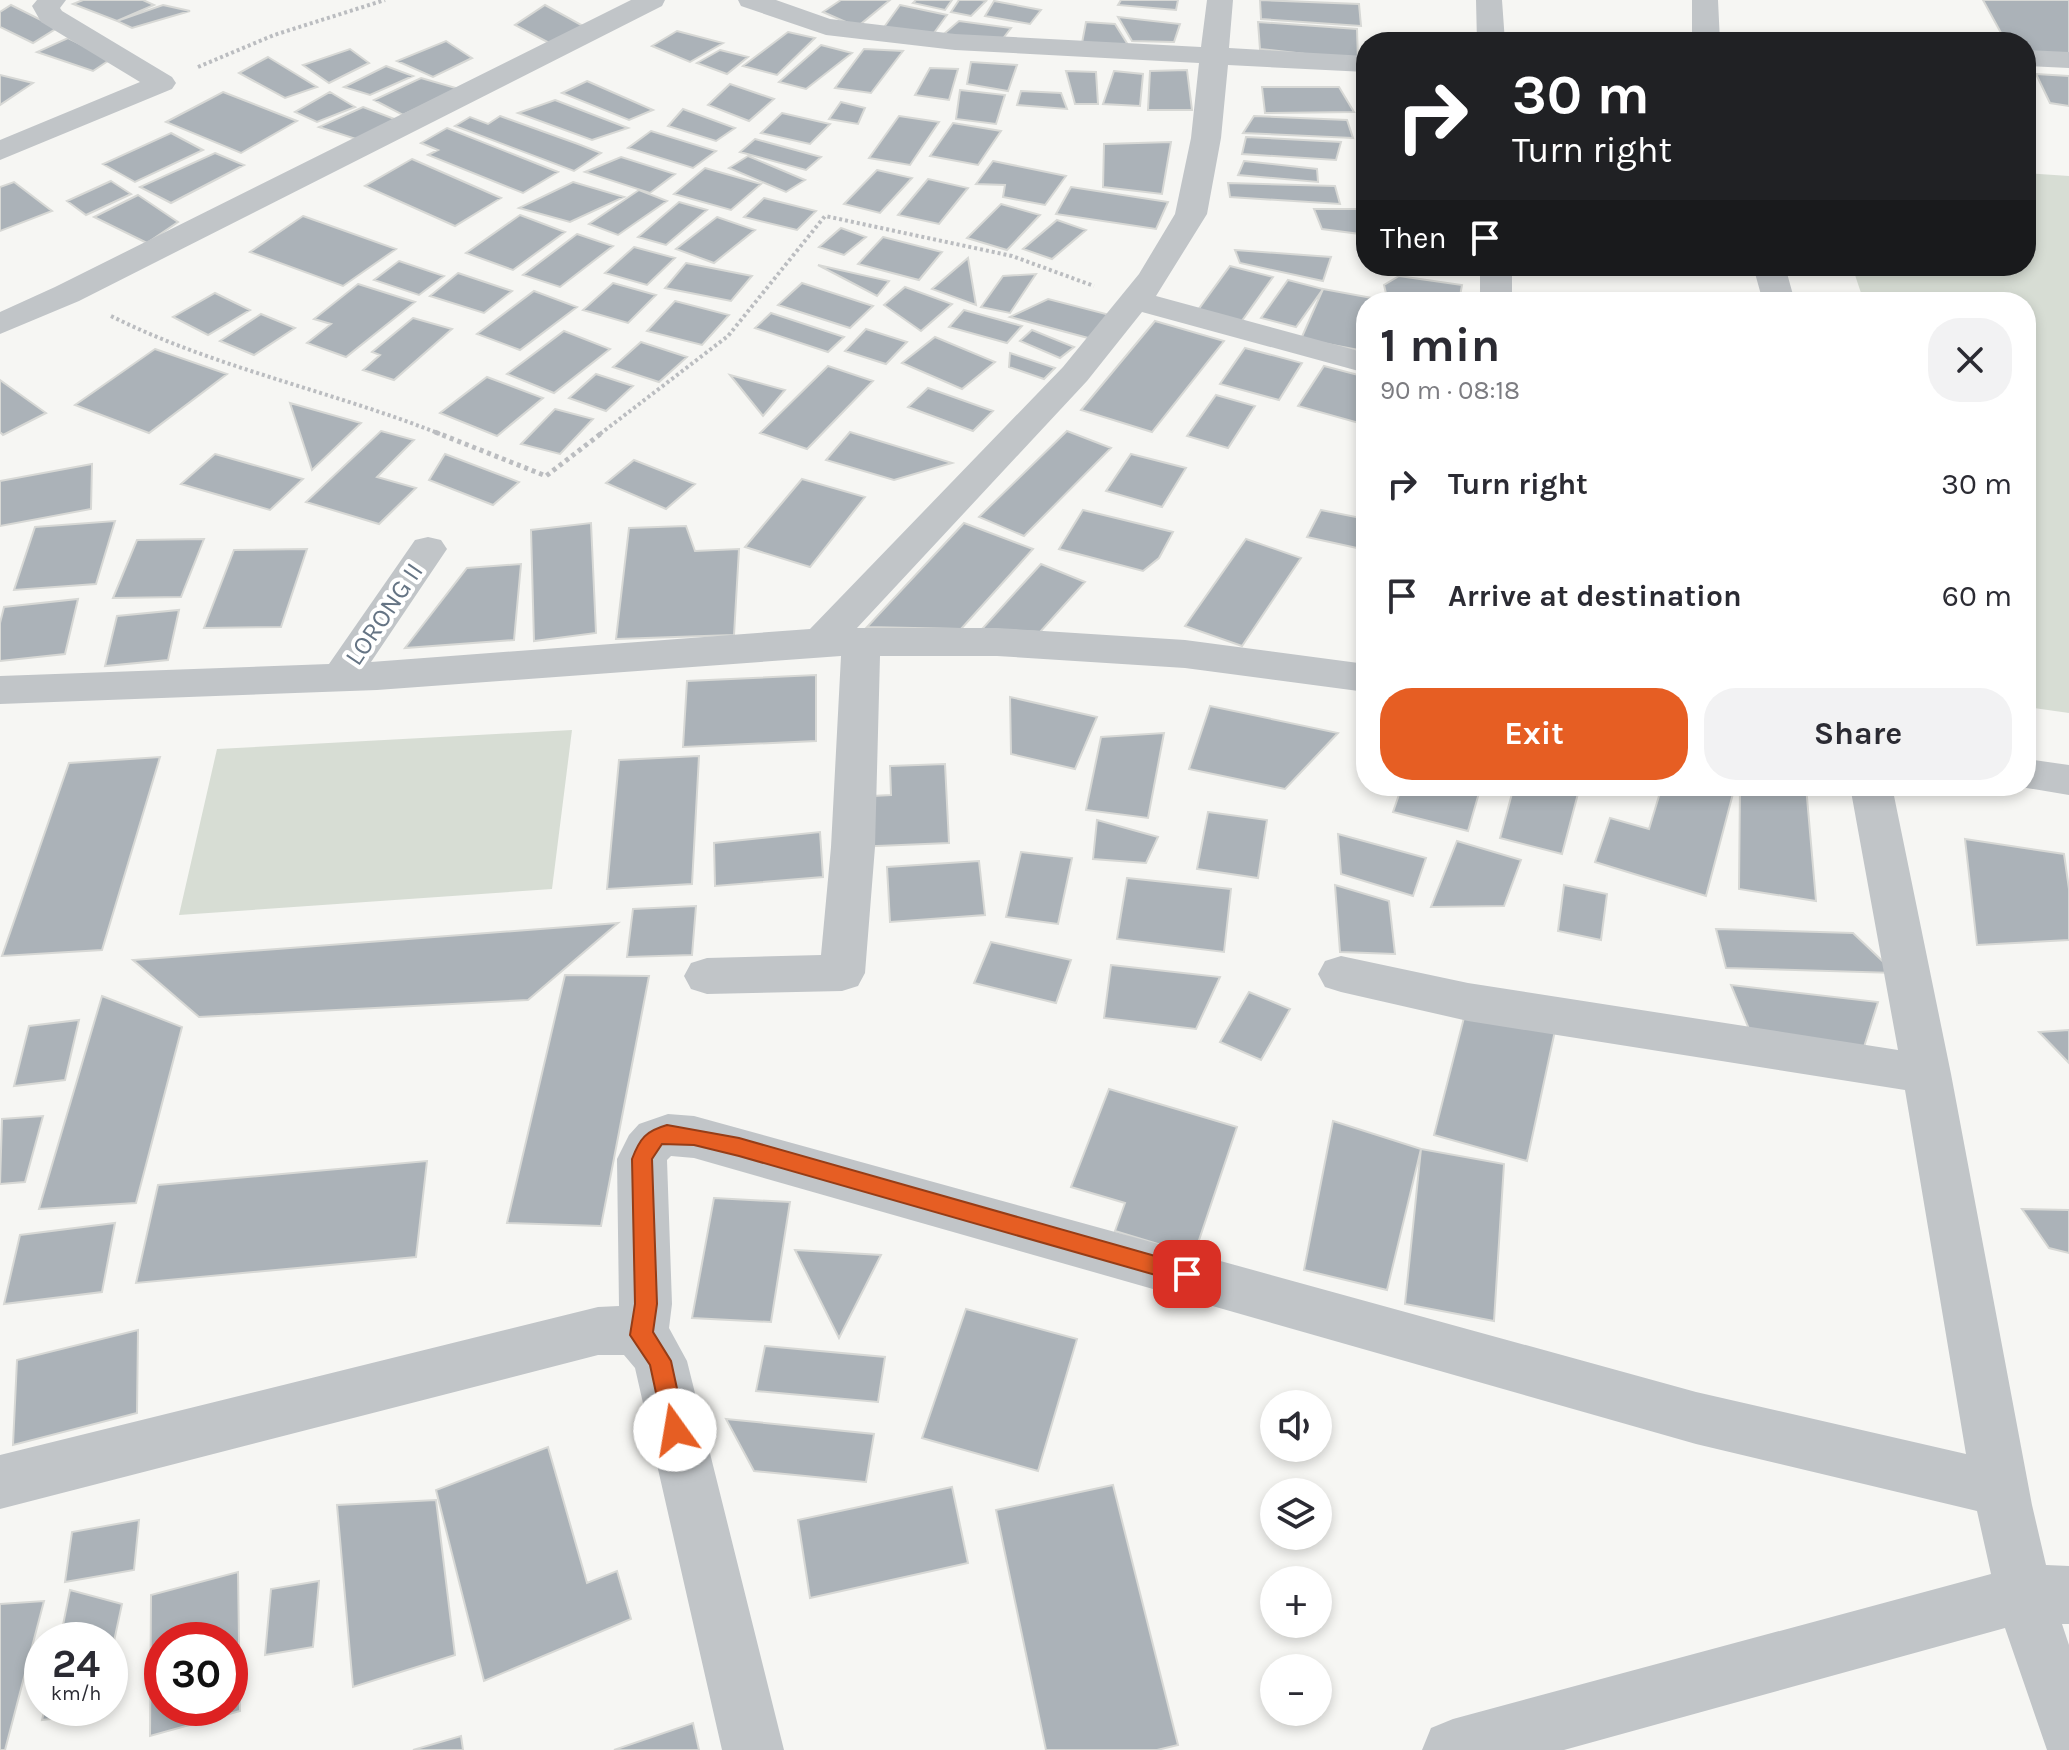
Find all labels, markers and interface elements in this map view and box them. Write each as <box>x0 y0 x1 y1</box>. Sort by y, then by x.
text: 30 m <box>1512 62 1650 127</box>
icon: right <box>1380 64 1484 168</box>
text: Turn right <box>1512 129 1672 171</box>
icon: arrive <box>1463 216 1507 260</box>
text: Then <box>1380 220 1447 256</box>
text: 1 min <box>1380 317 1500 373</box>
button: close <box>1928 318 2012 402</box>
text: 90 m · 08:18 <box>1380 375 1520 406</box>
icon: right <box>1380 462 1424 506</box>
text: Turn right <box>1448 466 1588 502</box>
text: 30 m <box>1941 466 2012 502</box>
street label: LORONG II <box>338 557 430 671</box>
icon: arrive <box>1380 574 1424 618</box>
text: Arrive at destination <box>1448 578 1742 614</box>
text: 60 m <box>1942 578 2012 614</box>
button: Exit <box>1380 688 1688 780</box>
button: Share <box>1704 688 2012 780</box>
pin <box>1153 1240 1221 1308</box>
icon: arrive <box>1165 1252 1209 1296</box>
position arrow <box>633 1388 717 1472</box>
map controls <box>1260 1390 1332 1726</box>
button: sound <box>1260 1390 1332 1462</box>
button: layers <box>1260 1478 1332 1550</box>
button: + <box>1260 1566 1332 1638</box>
speed limit sign: 30 <box>144 1622 248 1726</box>
text: 24 <box>52 1640 100 1687</box>
button: − <box>1260 1654 1332 1726</box>
text: km/h <box>51 1682 101 1705</box>

